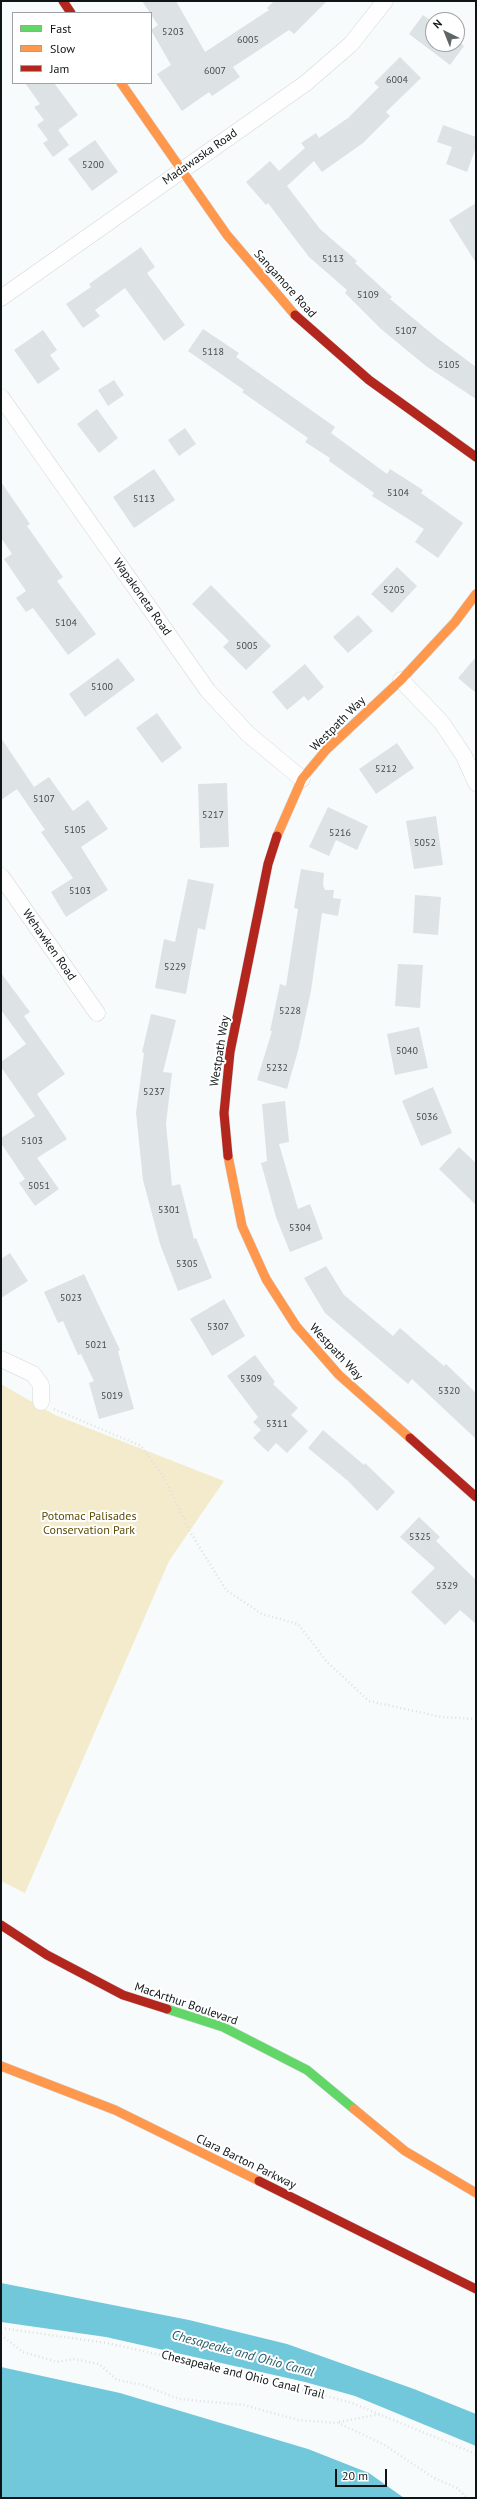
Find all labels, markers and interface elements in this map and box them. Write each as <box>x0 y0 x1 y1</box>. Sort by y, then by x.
legend <box>12 12 152 84</box>
north arrow <box>425 12 465 52</box>
text: N <box>430 16 445 32</box>
text: Fast <box>50 21 71 36</box>
house number: 5203 <box>162 26 184 38</box>
house number: 6005 <box>237 34 259 46</box>
text: Slow <box>50 41 75 56</box>
text: Jam <box>50 61 69 76</box>
house number: 6007 <box>204 65 226 77</box>
house number: 6004 <box>386 74 408 86</box>
street label: Madawaska Road <box>160 126 240 188</box>
house number: 5200 <box>82 159 104 171</box>
street label: Sangamore Road <box>251 247 319 321</box>
house number: 5113 <box>322 253 344 265</box>
house number: 5109 <box>357 289 379 301</box>
house number: 5107 <box>395 325 417 337</box>
house number: 5118 <box>202 346 224 358</box>
house number: 5105 <box>438 359 460 371</box>
house number: 5104 <box>387 487 409 499</box>
house number: 5113 <box>133 493 155 505</box>
street label: Wapakoneta Road <box>110 556 174 638</box>
house number: 5205 <box>383 584 405 596</box>
house number: 5104 <box>55 617 77 629</box>
house number: 5005 <box>236 640 258 652</box>
house number: 5100 <box>91 681 113 693</box>
street label: Westpath Way <box>307 693 369 755</box>
house number: 5212 <box>375 763 397 775</box>
house number: 5107 <box>33 793 55 805</box>
house number: 5217 <box>202 809 224 821</box>
house number: 5105 <box>64 824 86 836</box>
house number: 5216 <box>329 827 351 839</box>
house number: 5052 <box>414 837 436 849</box>
house number: 5103 <box>69 885 91 897</box>
street label: Wehawken Road <box>19 907 79 983</box>
house number: 5229 <box>164 961 186 973</box>
house number: 5228 <box>279 1005 301 1017</box>
street label: Westpath Way <box>207 1014 233 1088</box>
house number: 5040 <box>396 1045 418 1057</box>
house number: 5232 <box>266 1062 288 1074</box>
house number: 5237 <box>143 1086 165 1098</box>
house number: 5036 <box>416 1111 438 1123</box>
house number: 5103 <box>21 1135 43 1147</box>
house number: 5051 <box>28 1180 50 1192</box>
house number: 5301 <box>158 1204 180 1216</box>
house number: 5304 <box>289 1222 311 1234</box>
house number: 5305 <box>176 1258 198 1270</box>
house number: 5023 <box>60 1292 82 1304</box>
house number: 5307 <box>207 1321 229 1333</box>
street label: Westpath Way <box>306 1321 366 1383</box>
house number: 5021 <box>85 1339 107 1351</box>
house number: 5309 <box>240 1373 262 1385</box>
house number: 5320 <box>438 1385 460 1397</box>
house number: 5019 <box>101 1390 123 1402</box>
house number: 5311 <box>266 1418 288 1430</box>
park label: Potomac Palisades Conservation Park <box>42 1510 136 1538</box>
house number: 5325 <box>409 1531 431 1543</box>
house number: 5329 <box>436 1580 458 1592</box>
street label: MacArthur Boulevard <box>132 1980 240 2028</box>
street label: Clara Barton Parkway <box>194 2132 298 2192</box>
water label: Chesapeake and Ohio Canal <box>170 2327 316 2381</box>
street label: Chesapeake and Ohio Canal Trail <box>160 2348 326 2402</box>
scale bar <box>337 2461 389 2487</box>
text: 20 m <box>342 2468 368 2483</box>

